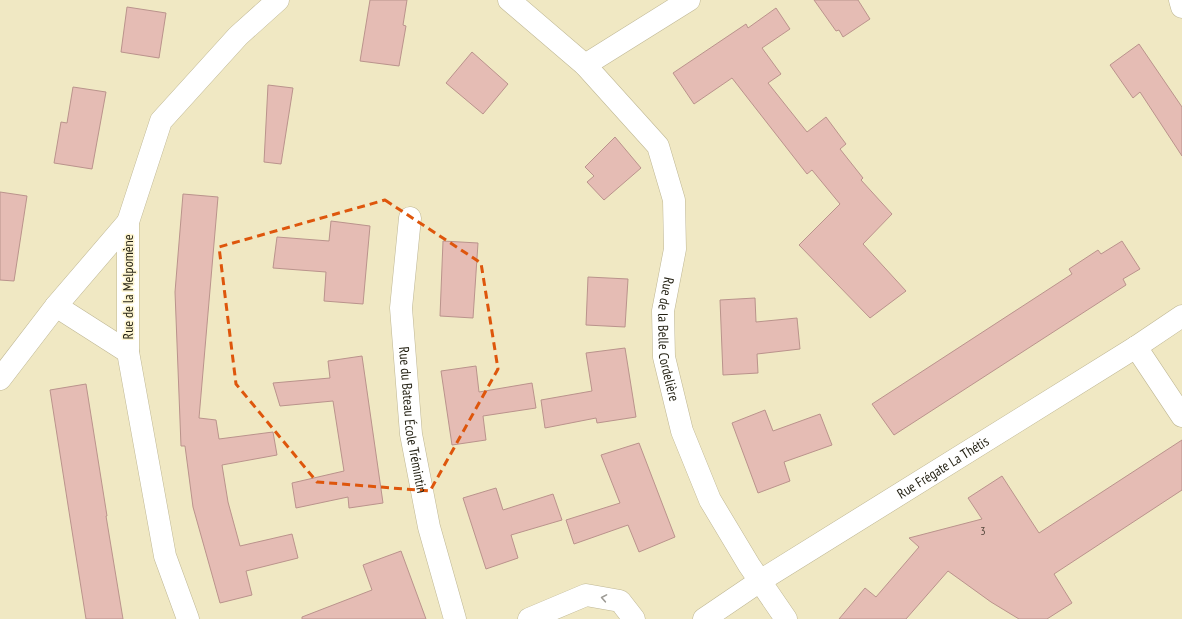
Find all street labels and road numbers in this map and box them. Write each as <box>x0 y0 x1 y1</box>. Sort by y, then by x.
street label: Rue de la Melpomène <box>119 234 137 340</box>
street label: Rue de la Belle Cordelière <box>654 276 683 403</box>
street label: Rue du Bateau École Trémintin <box>395 346 431 495</box>
street label: Rue Frégate La Thétis <box>894 432 992 503</box>

